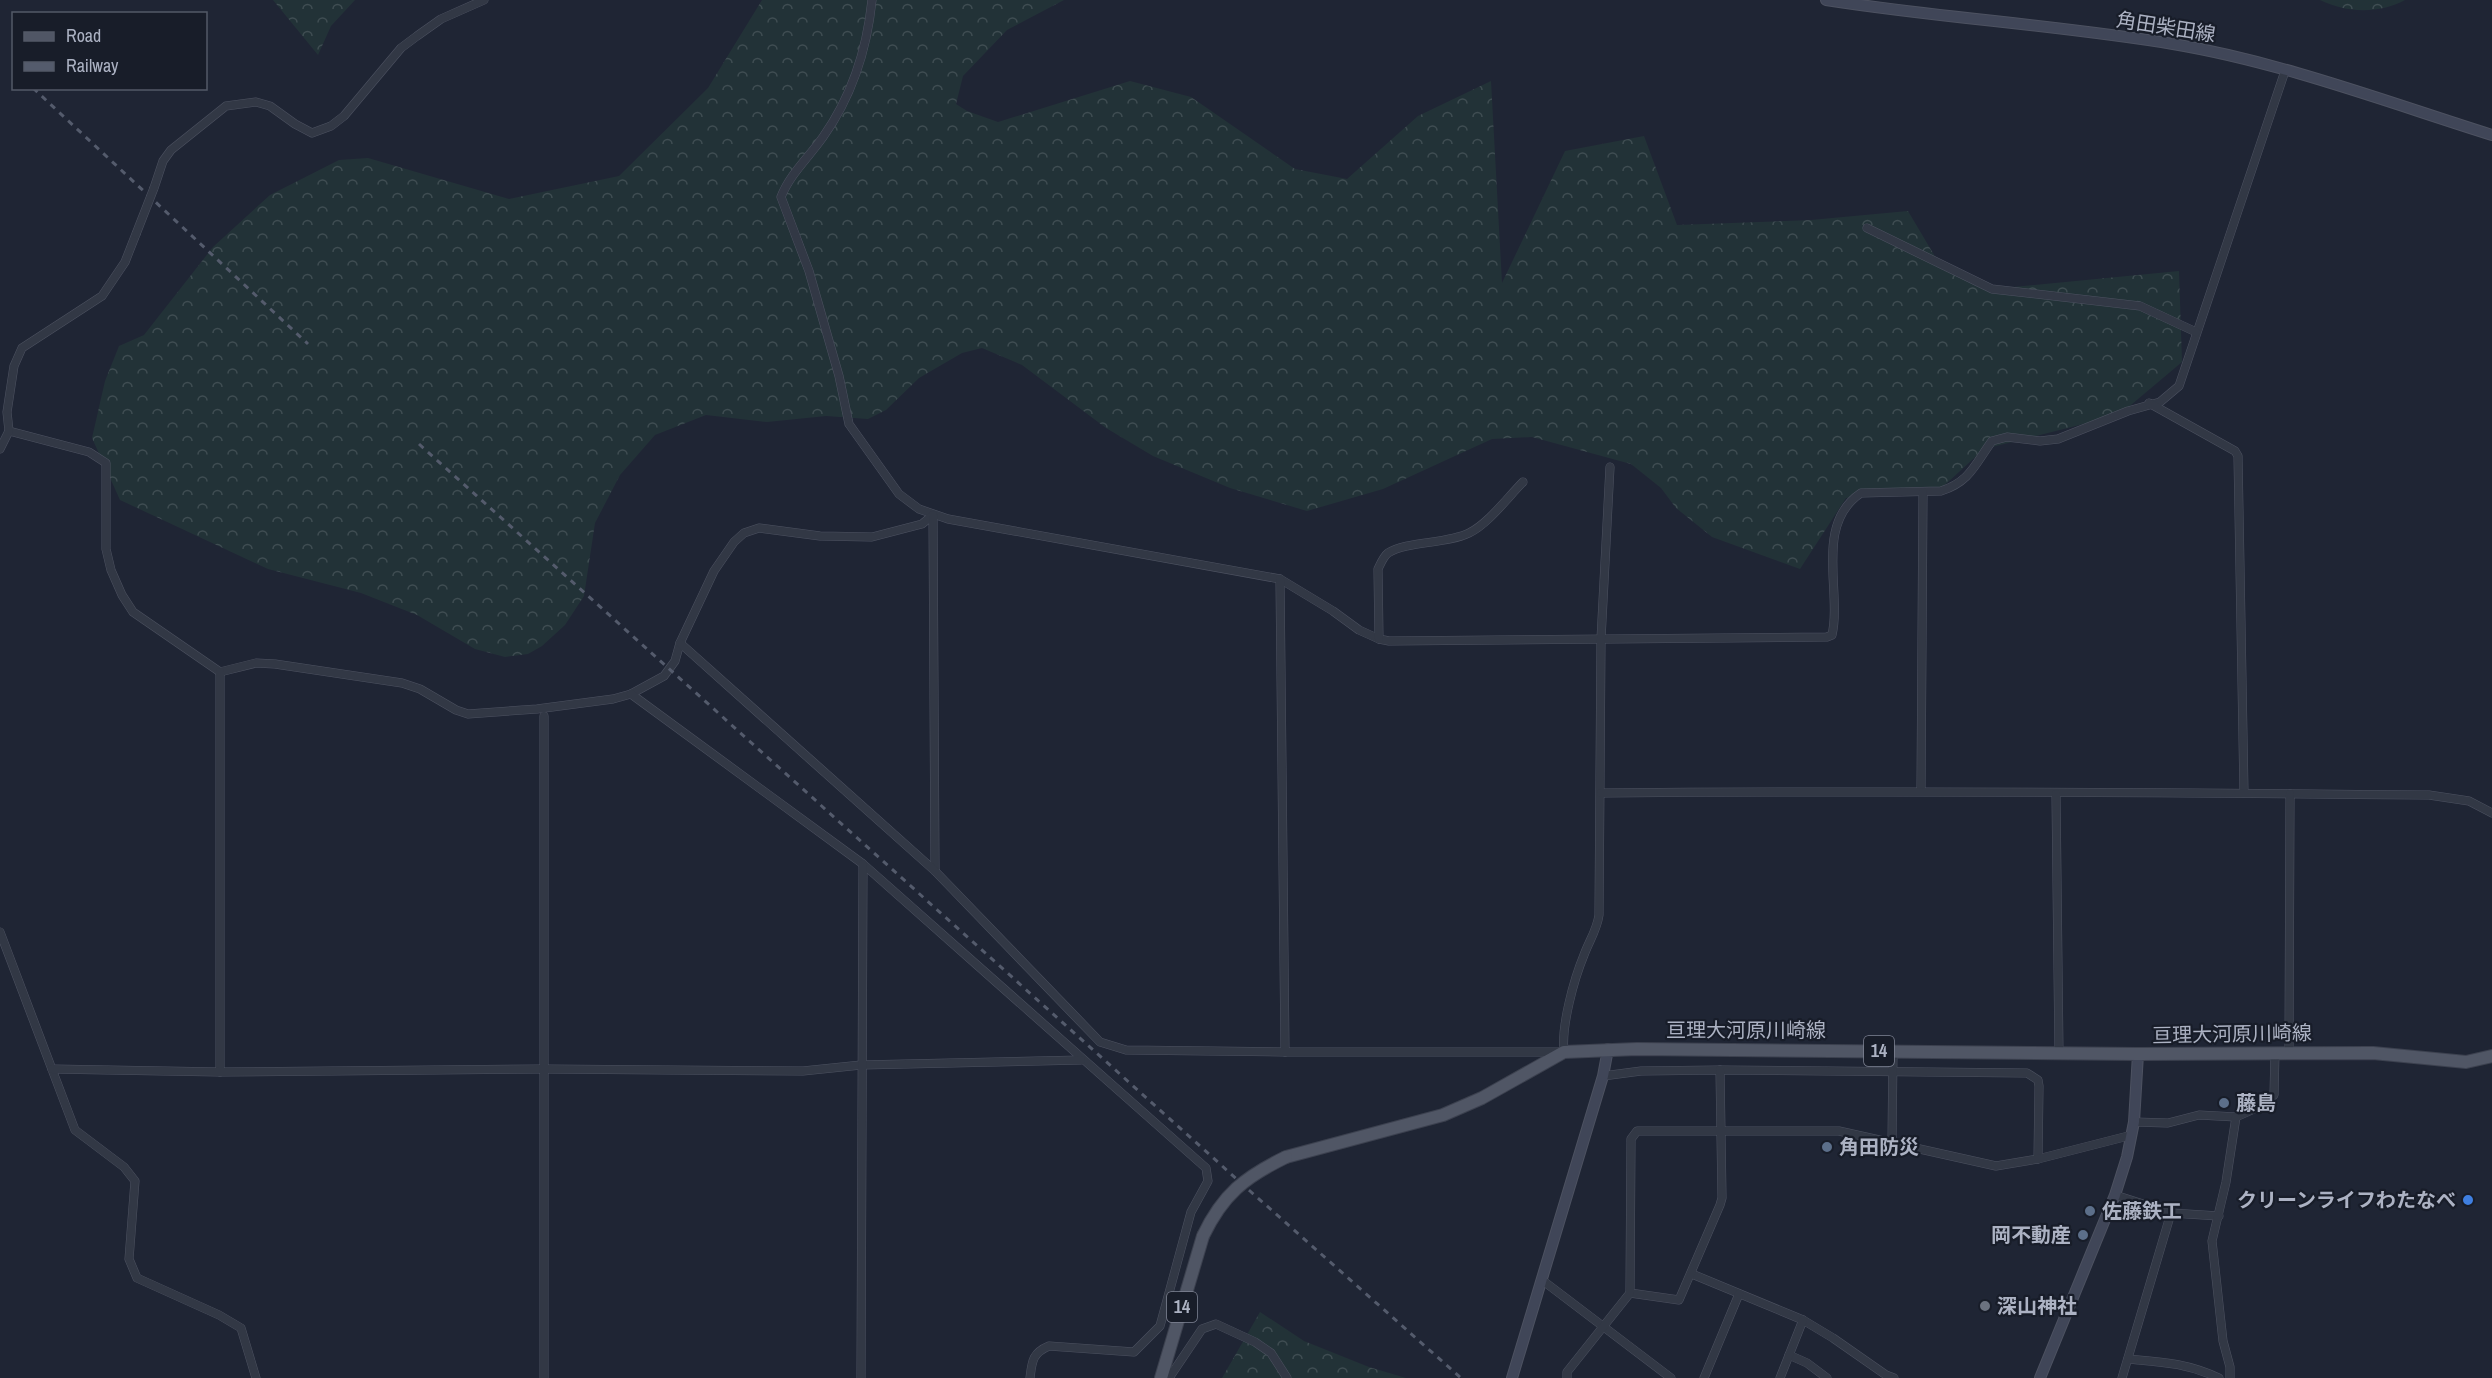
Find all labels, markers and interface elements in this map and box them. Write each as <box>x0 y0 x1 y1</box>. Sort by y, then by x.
street label: 角田柴田線 <box>2115 5 2218 48</box>
legend <box>12 12 207 90</box>
text: Road <box>66 23 101 48</box>
text: Railway <box>66 53 119 78</box>
street label: 亘理大河原川崎線 <box>1666 1016 1826 1043</box>
street label: 亘理大河原川崎線 <box>2152 1019 2312 1048</box>
road number: 14 <box>1864 1036 1894 1066</box>
place label: 藤島 <box>2236 1089 2276 1116</box>
marker: 藤島 <box>2217 1096 2231 1110</box>
place label: 角田防災 <box>1839 1133 1919 1160</box>
marker: 角田防災 <box>1820 1140 1834 1154</box>
place label: クリーンライフわたなべ <box>2237 1186 2456 1213</box>
marker: クリーンライフわたなべ <box>2461 1193 2475 1207</box>
place label: 佐藤鉄工 <box>2102 1197 2182 1224</box>
marker: 佐藤鉄工 <box>2083 1204 2097 1218</box>
place label: 岡不動産 <box>1991 1221 2071 1248</box>
marker: 岡不動産 <box>2076 1228 2090 1242</box>
road number: 14 <box>1167 1292 1197 1322</box>
place label: 深山神社 <box>1997 1292 2077 1319</box>
marker: 深山神社 <box>1978 1299 1992 1313</box>

